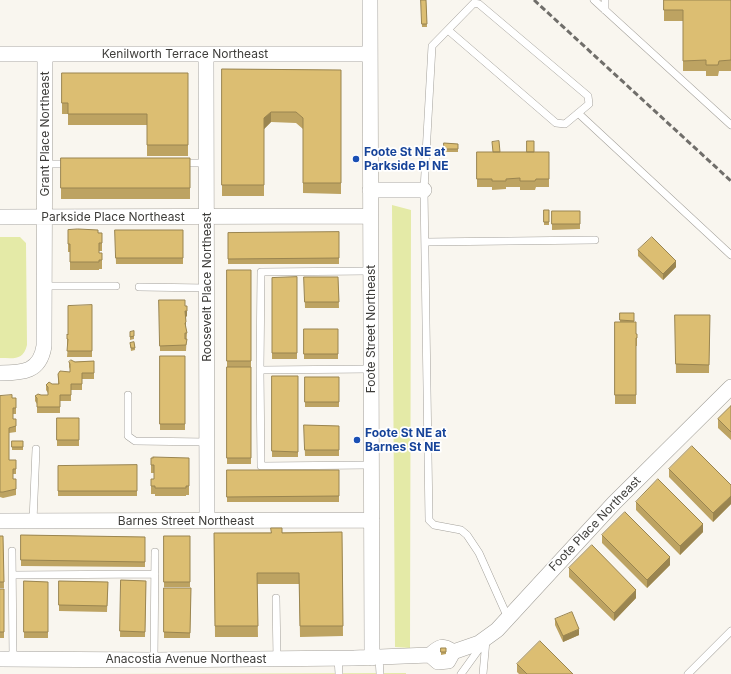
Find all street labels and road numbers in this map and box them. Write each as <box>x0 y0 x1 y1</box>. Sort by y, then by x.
street label: Kenilworth Terrace Northeast <box>102 47 268 61</box>
street label: Grant Place Northeast <box>38 71 52 197</box>
street label: Parkside Place Northeast <box>41 210 185 224</box>
street label: Roosevelt Place Northeast <box>200 212 214 362</box>
street label: Foote Street Northeast <box>364 265 378 393</box>
street label: Foote Place Northeast <box>546 474 644 574</box>
street label: Barnes Street Northeast <box>118 514 254 528</box>
street label: Anacostia Avenue Northeast <box>105 652 267 666</box>

